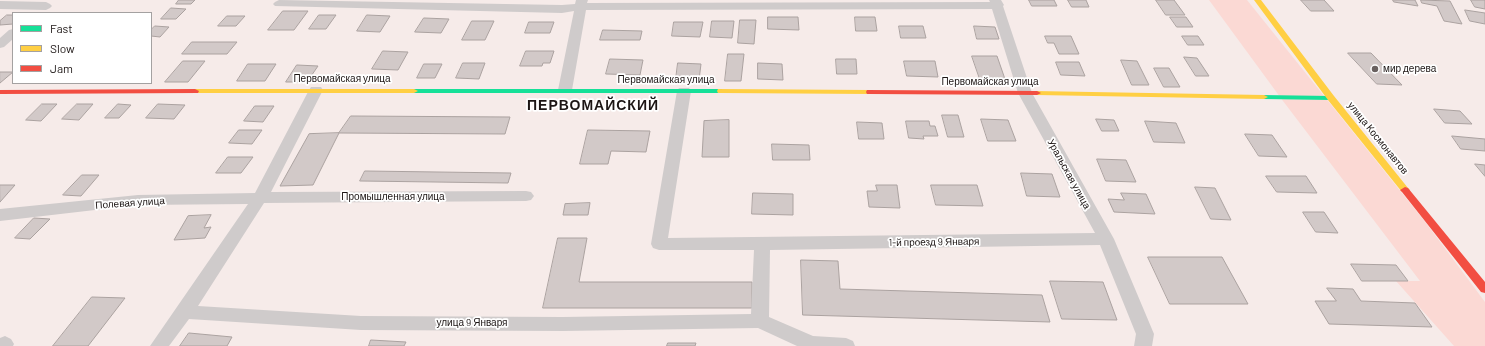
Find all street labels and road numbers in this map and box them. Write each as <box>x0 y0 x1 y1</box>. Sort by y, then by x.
street label: Первомайская улица <box>293 73 391 85</box>
street label: Первомайская улица <box>617 74 715 86</box>
street label: Первомайская улица <box>941 76 1039 88</box>
street label: улица Космонавтов <box>1345 99 1411 177</box>
street label: Уральская улица <box>1045 137 1093 211</box>
street label: Промышленная улица <box>341 191 445 203</box>
street label: Полевая улица <box>95 195 165 211</box>
street label: 1-й проезд 9 Января <box>889 235 979 249</box>
street label: улица 9 Января <box>436 317 508 329</box>

